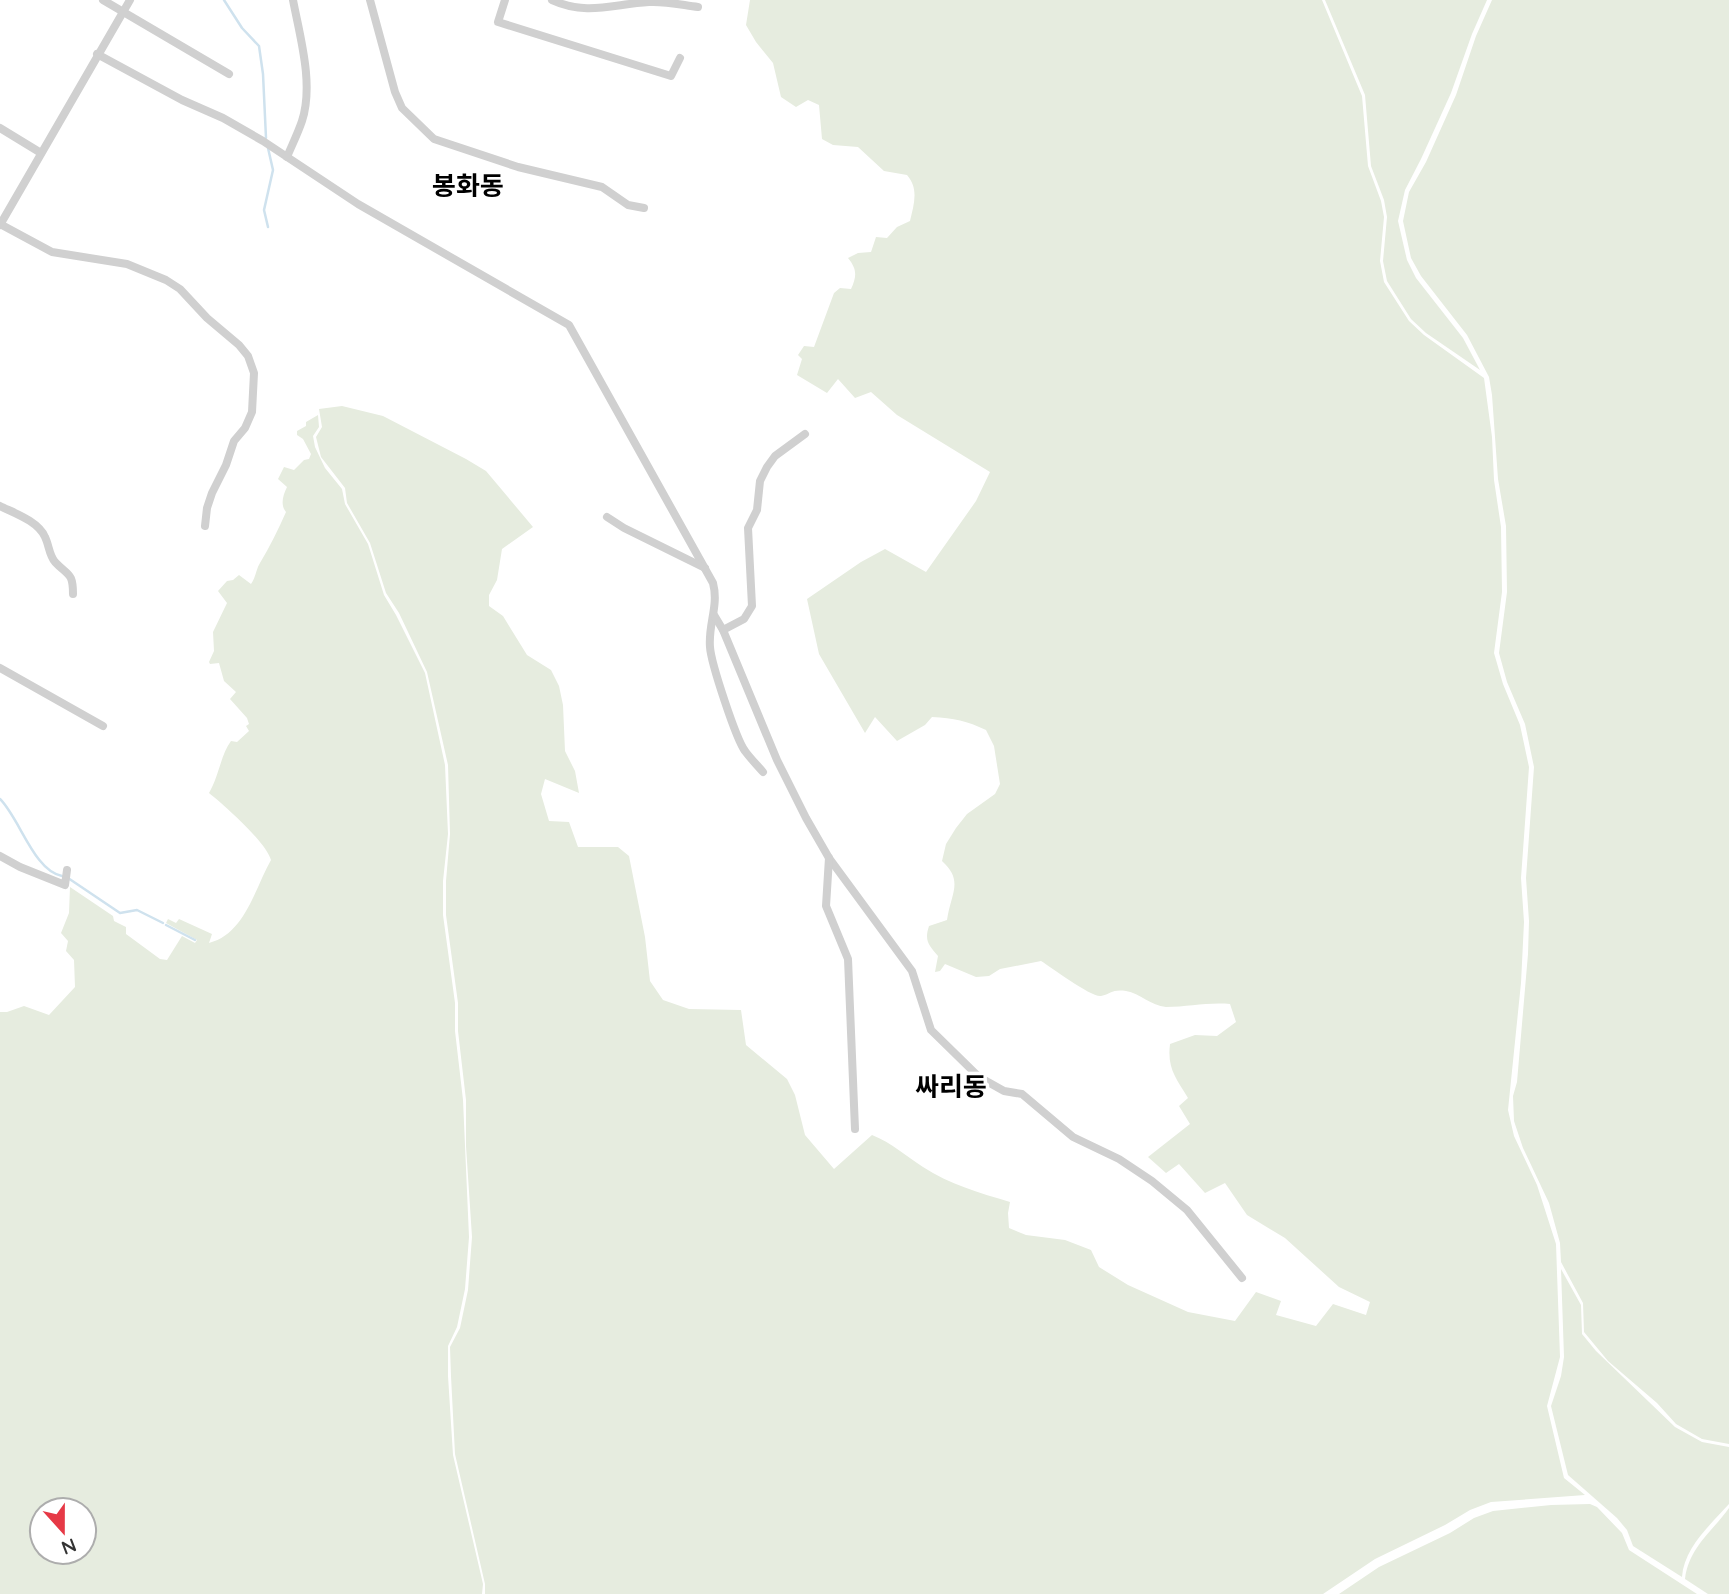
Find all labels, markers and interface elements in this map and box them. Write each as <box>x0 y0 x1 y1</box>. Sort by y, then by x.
district label: 봉화동 <box>432 169 504 202</box>
district label: 싸리동 <box>915 1070 987 1103</box>
north arrow <box>28 1496 98 1566</box>
text: N <box>58 1533 80 1561</box>

